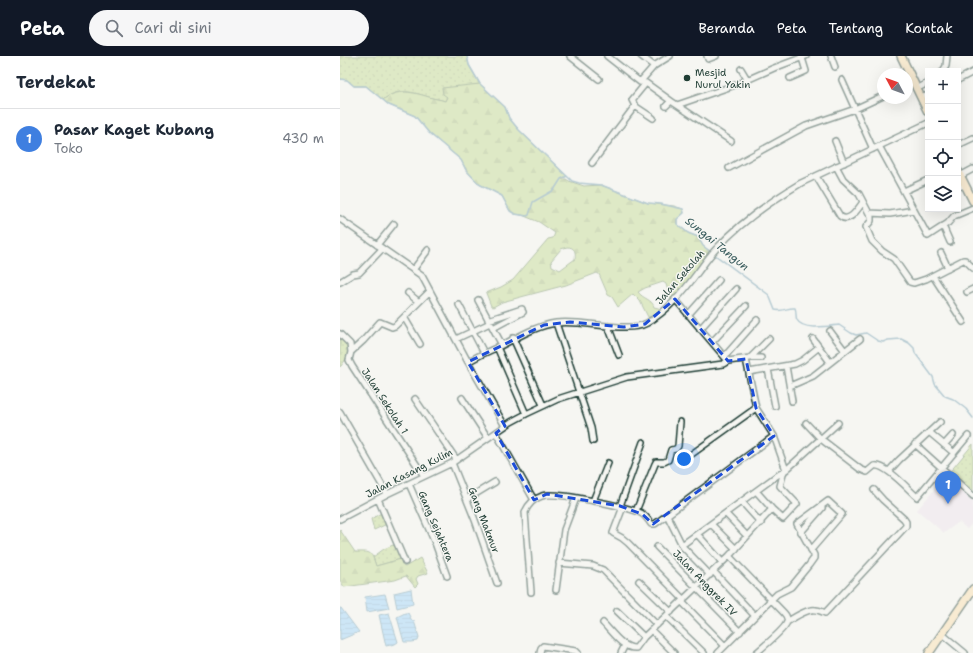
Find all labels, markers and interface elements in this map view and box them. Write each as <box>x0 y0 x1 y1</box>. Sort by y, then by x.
search box <box>89 10 369 46</box>
text: Peta <box>20 16 65 41</box>
icon: search <box>103 17 125 39</box>
text: Cari di sini <box>135 18 212 38</box>
text: Beranda <box>698 19 755 37</box>
text: Peta <box>777 19 807 37</box>
text: Tentang <box>829 19 883 37</box>
text: Kontak <box>905 19 953 37</box>
place label: Mesjid Nurul Yakin <box>695 66 750 91</box>
north arrow <box>877 68 913 104</box>
map controls <box>925 68 961 212</box>
button: + <box>925 68 961 104</box>
text: Terdekat <box>16 71 96 93</box>
marker: Mesjid Nurul Yakin <box>682 73 692 83</box>
button: − <box>925 104 961 140</box>
text: Pasar Kaget Kubang <box>54 120 214 140</box>
text: 1 <box>26 130 32 147</box>
text: 430 m <box>282 130 324 147</box>
text: Toko <box>54 140 83 157</box>
button: locate <box>925 140 961 176</box>
button: layers <box>925 176 961 212</box>
water label: Sungai Tangun <box>682 214 752 275</box>
street label: Jalan Sekolah <box>653 247 707 307</box>
street label: Jalan Sekolah 1 <box>359 366 411 436</box>
street label: Jalan Kasang Kulim <box>363 445 455 501</box>
your location <box>674 449 694 469</box>
pin: 1 <box>935 471 961 504</box>
street label: Gang Makmur <box>465 485 503 555</box>
street label: Gang Sejahtera <box>415 489 457 564</box>
street label: Jalan Anggrek IV <box>670 547 740 619</box>

